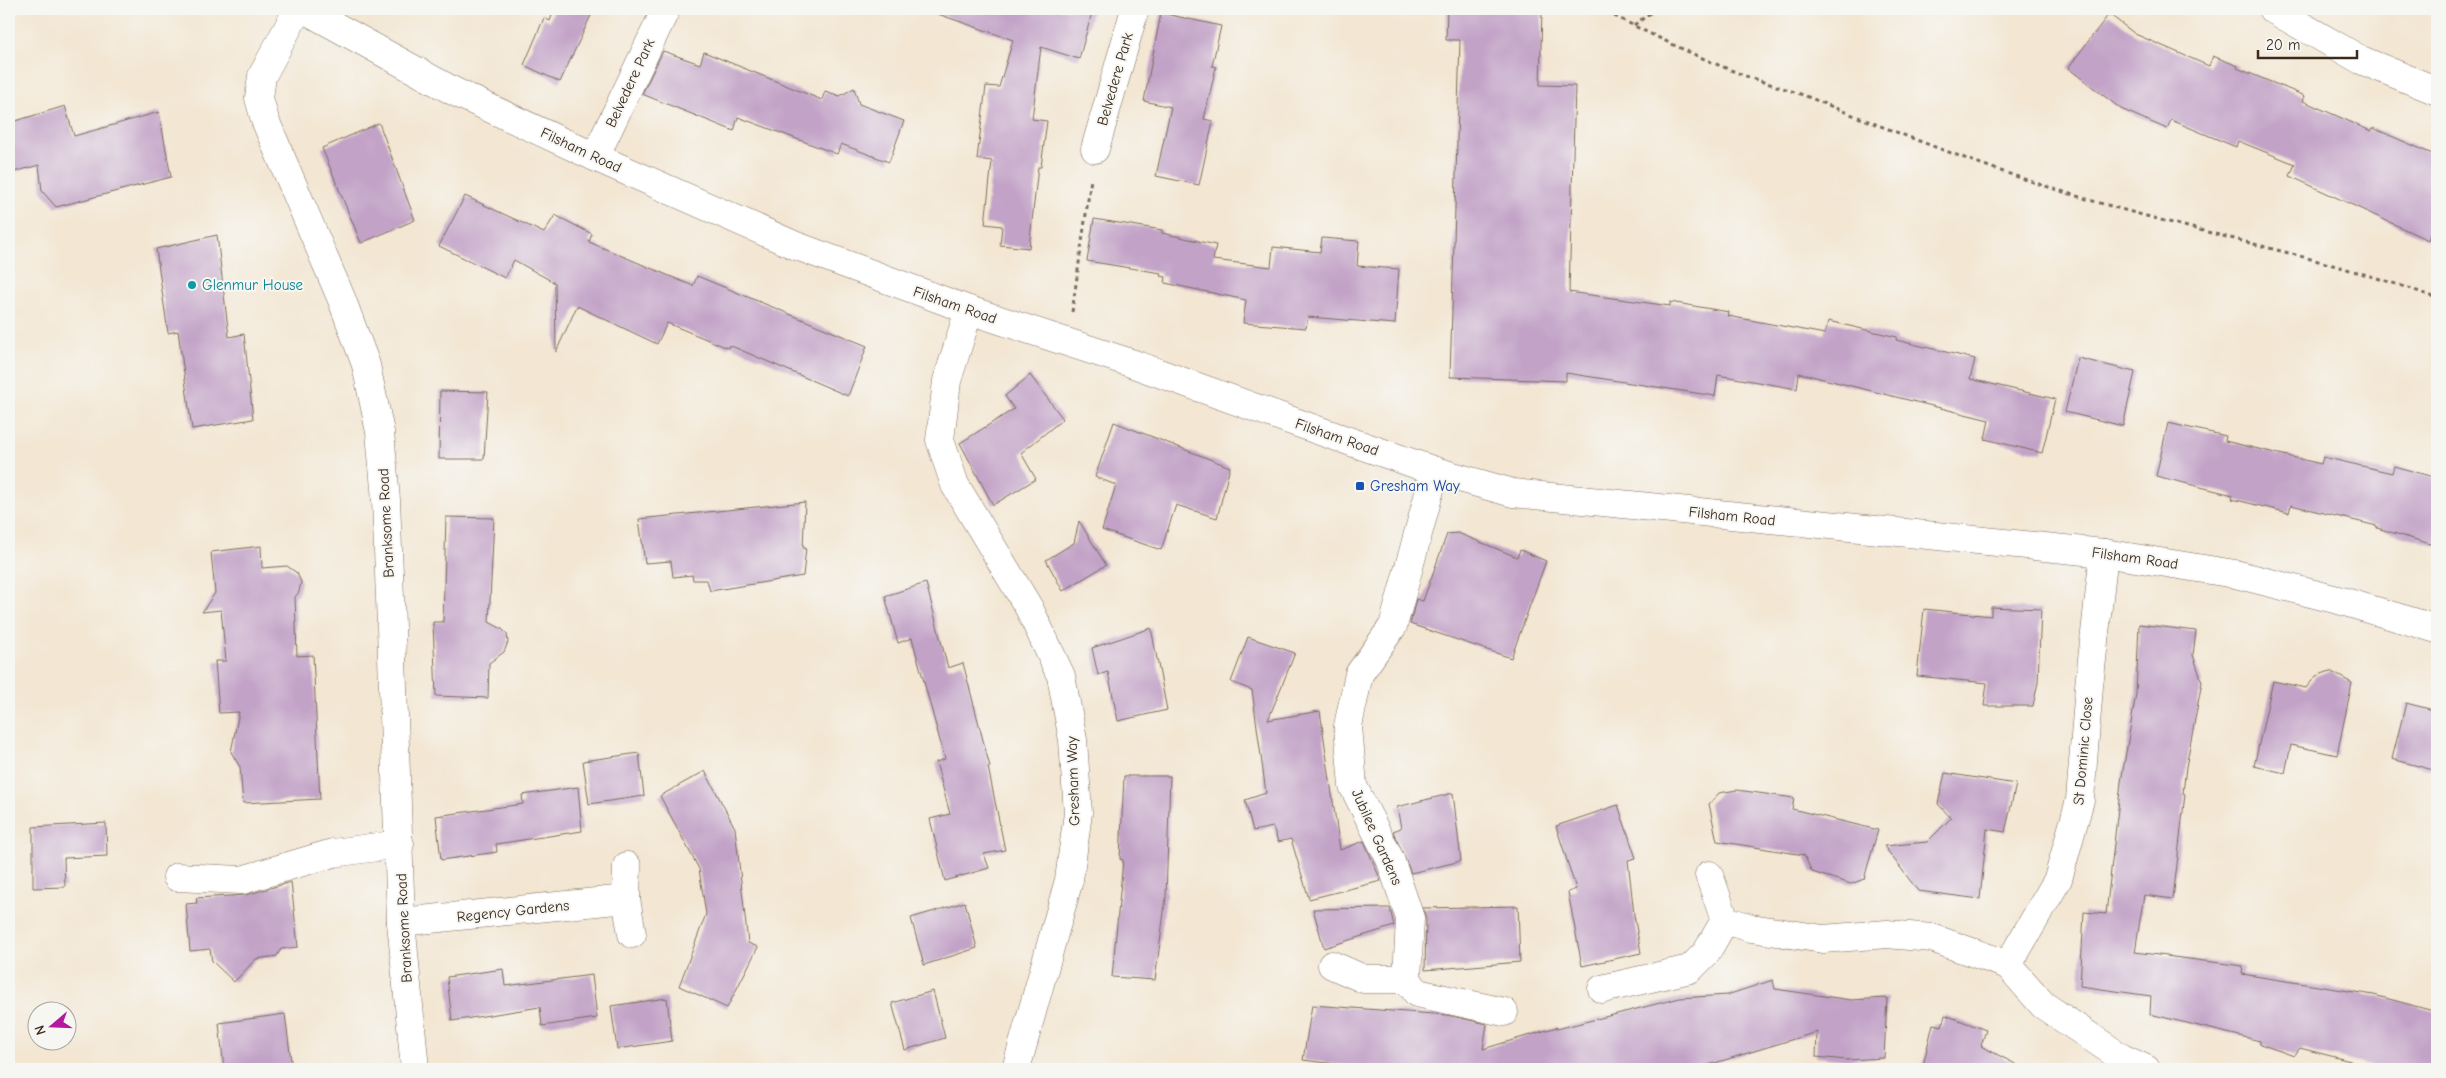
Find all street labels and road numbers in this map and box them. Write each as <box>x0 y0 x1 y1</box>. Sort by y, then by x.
street label: Belvedere Park <box>1093 30 1137 128</box>
street label: Belvedere Park <box>602 35 659 130</box>
street label: Filsham Road <box>538 123 624 177</box>
street label: Filsham Road <box>911 282 999 328</box>
street label: Filsham Road <box>1293 414 1381 460</box>
street label: Branksome Road <box>374 468 398 578</box>
street label: Filsham Road <box>1688 502 1776 530</box>
street label: Filsham Road <box>2091 543 2179 573</box>
street label: St Dominic Close <box>2069 696 2097 806</box>
street label: Gresham Way <box>1062 736 1084 826</box>
street label: Jubilee Gardens <box>1348 786 1406 888</box>
street label: Branksome Road <box>392 873 416 983</box>
street label: Regency Gardens <box>456 896 570 926</box>

